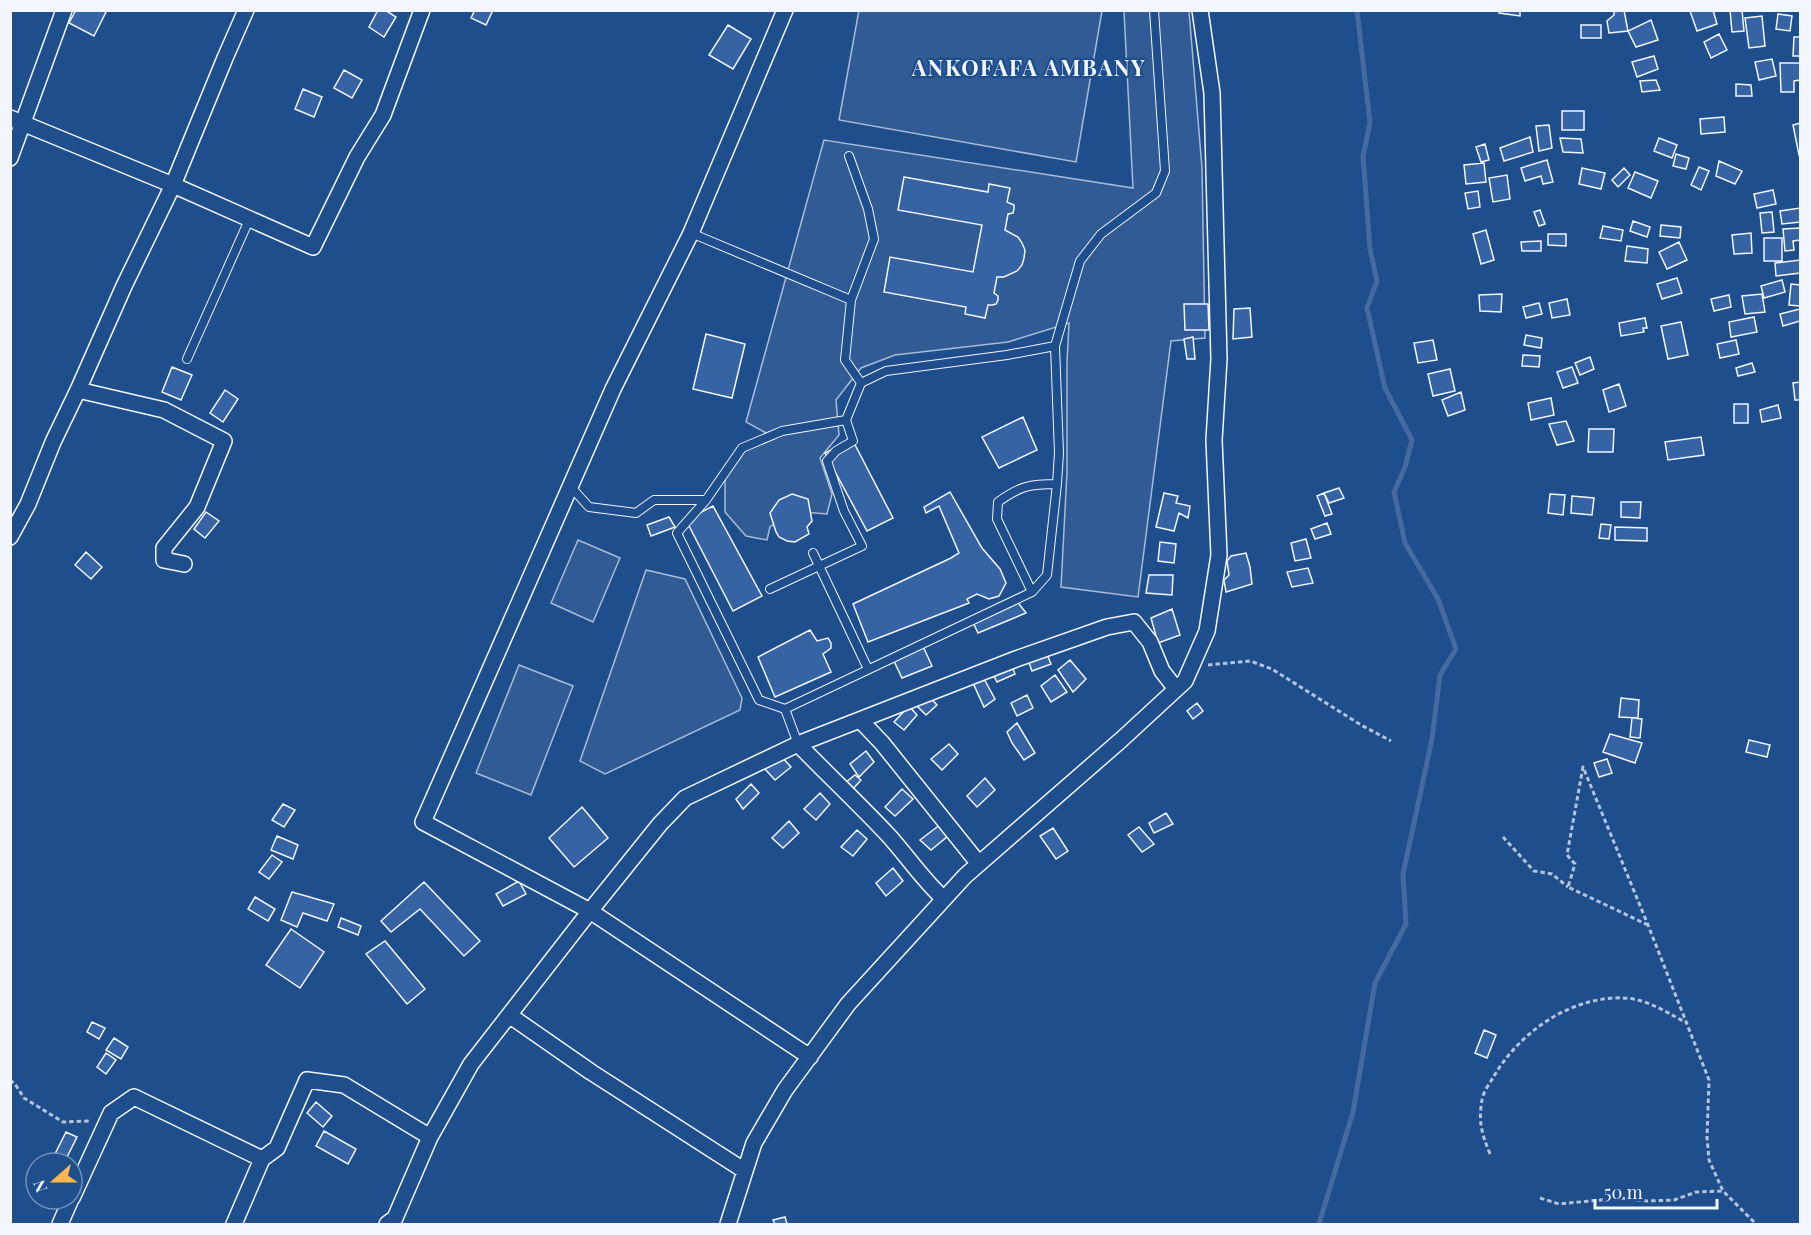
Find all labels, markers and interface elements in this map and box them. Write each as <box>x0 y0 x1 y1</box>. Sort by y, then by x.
district label: ANKOFAFA AMBANY <box>911 52 1146 82</box>
north arrow <box>24 1151 84 1211</box>
scale bar <box>1595 1172 1716 1210</box>
text: N <box>27 1177 51 1196</box>
text: 50 m <box>1604 1180 1643 1204</box>

